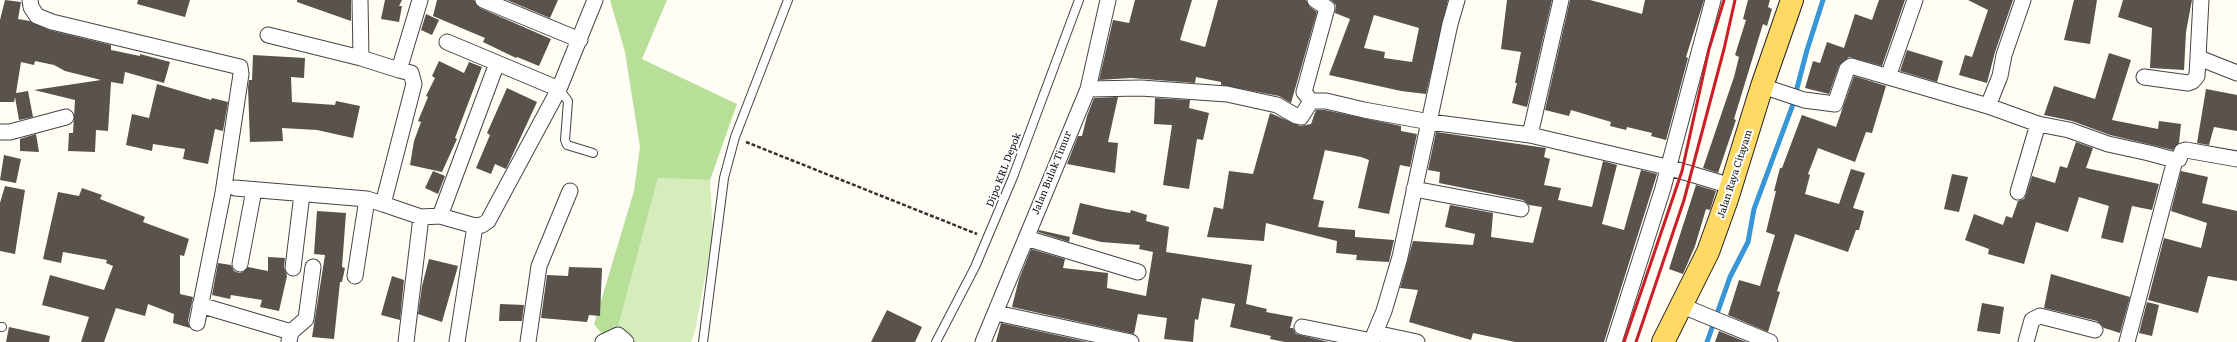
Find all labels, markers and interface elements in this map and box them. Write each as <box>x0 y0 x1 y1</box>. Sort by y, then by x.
street label: Jalan Raya Citayam <box>1715 128 1755 220</box>
street label: Jalan Bulak Timur <box>1030 130 1074 216</box>
street label: Dipo KRL Depok <box>984 131 1024 209</box>

